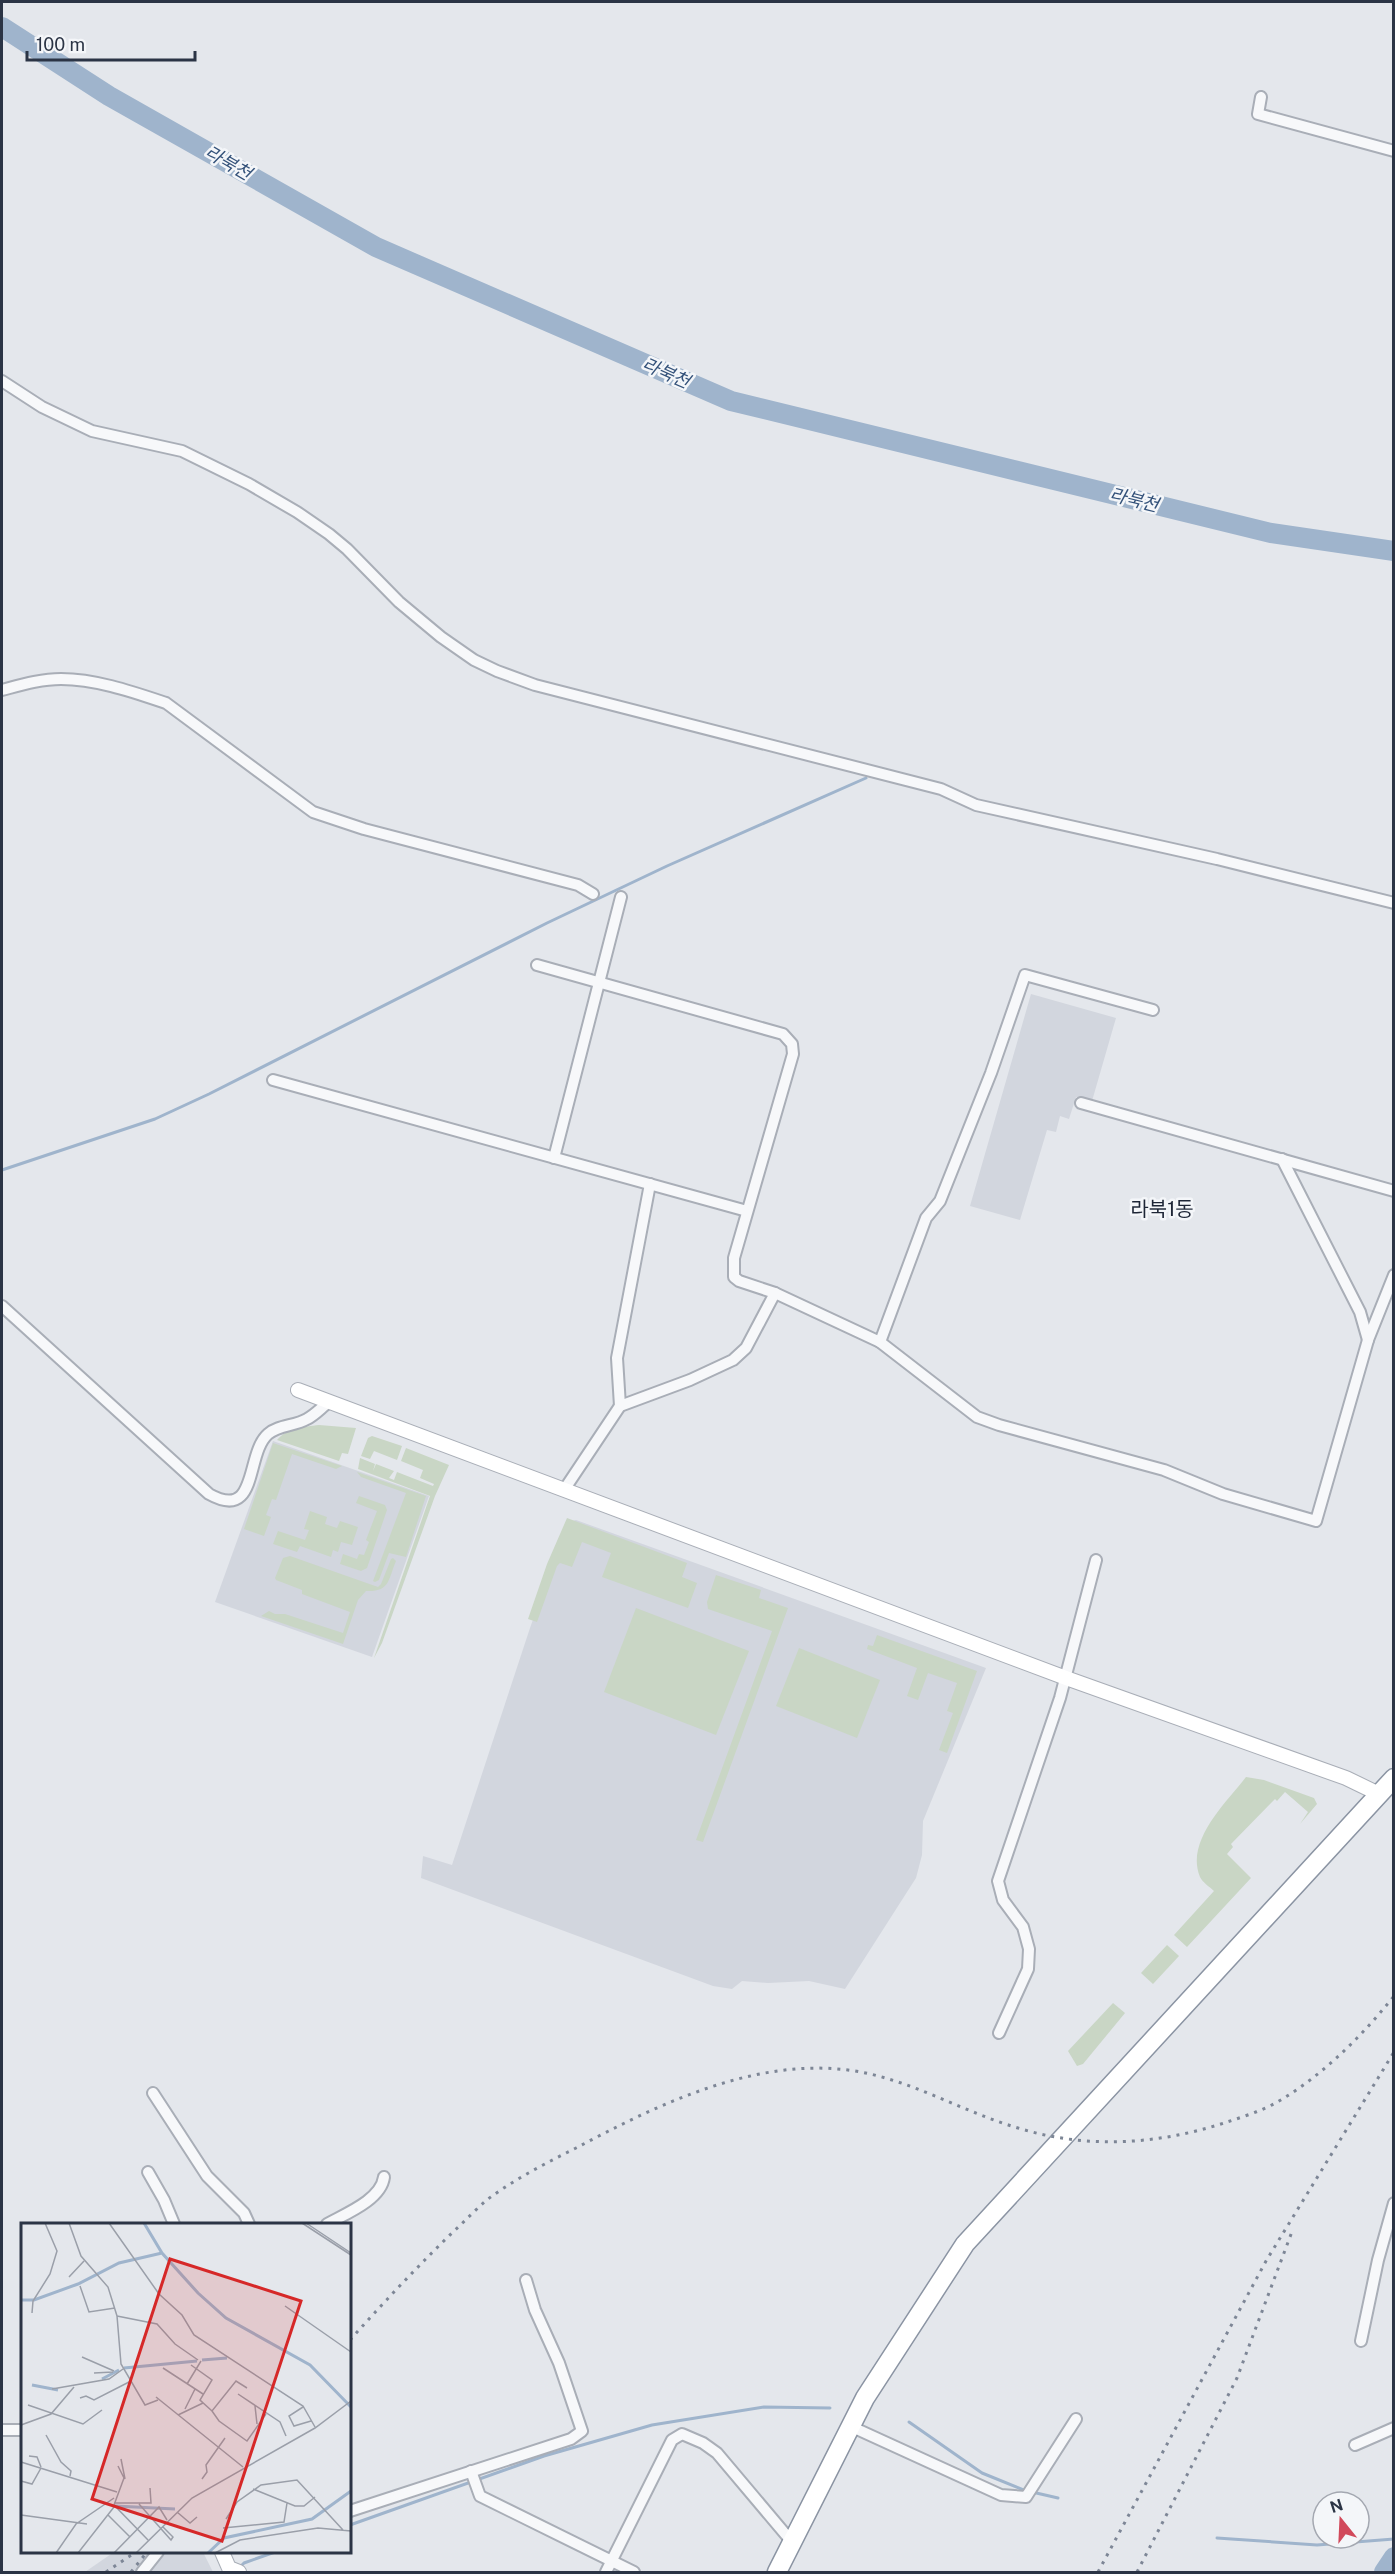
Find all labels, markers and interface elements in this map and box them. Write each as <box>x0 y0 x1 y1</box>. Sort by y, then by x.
scale bar <box>27 24 195 62</box>
text: 100 m <box>36 34 85 55</box>
water label: 라북천 <box>201 141 257 185</box>
water label: 라북천 <box>639 353 695 393</box>
water label: 라북천 <box>1107 483 1163 516</box>
district label: 라북1동 <box>1130 1197 1194 1221</box>
inset map <box>21 2223 351 2553</box>
north arrow <box>1311 2490 1371 2550</box>
text: N <box>1328 2495 1345 2517</box>

